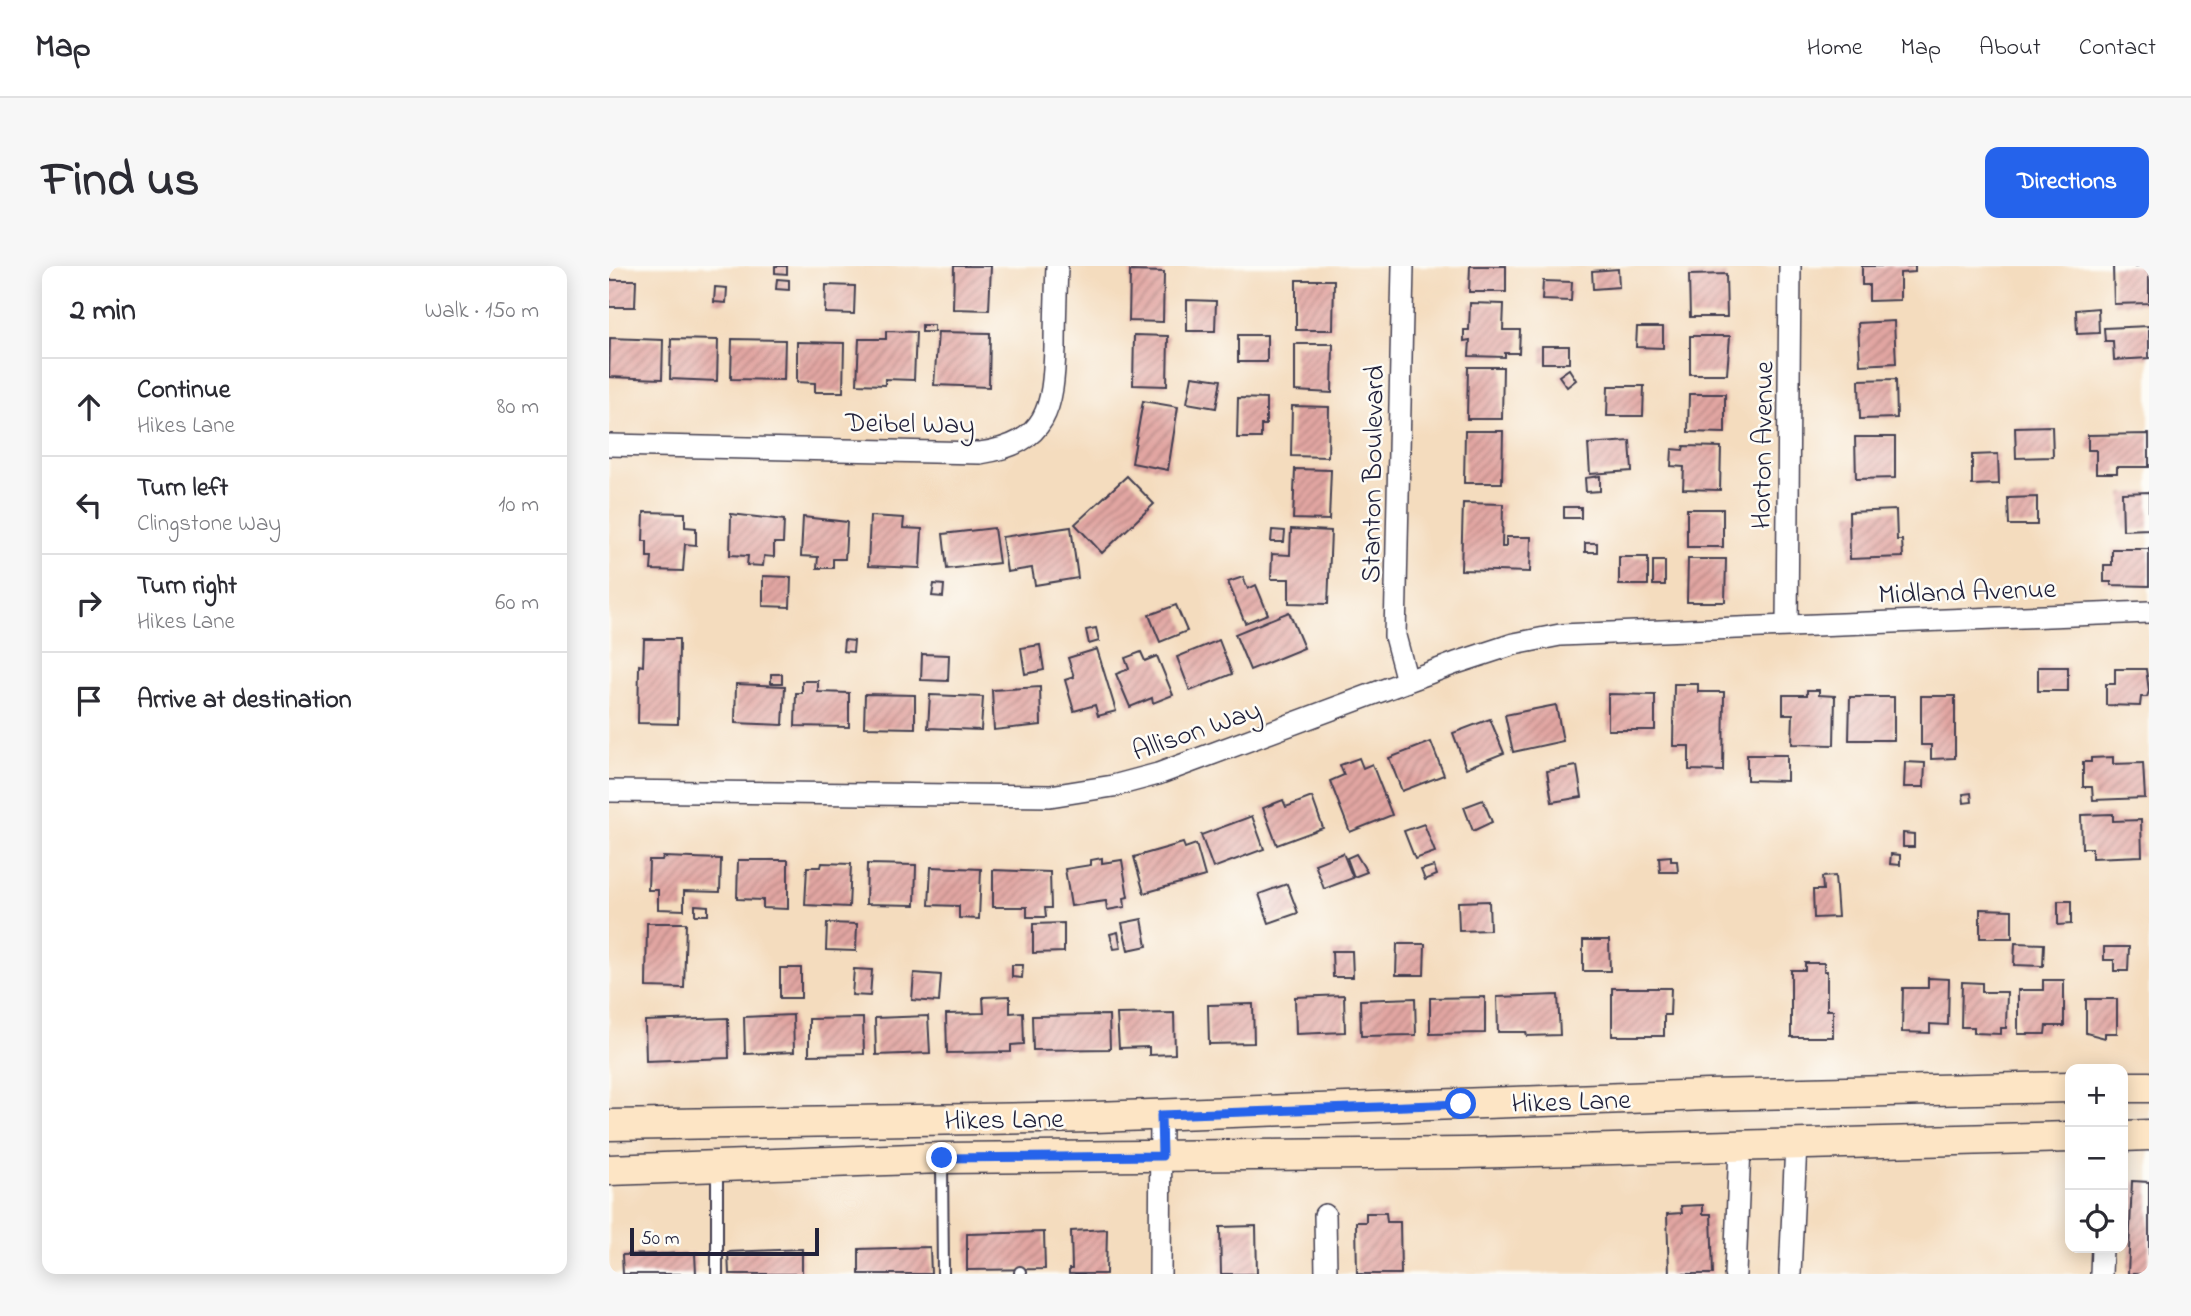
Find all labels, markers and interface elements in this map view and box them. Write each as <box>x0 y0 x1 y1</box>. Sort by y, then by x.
text: Map <box>35 24 91 72</box>
text: Home <box>1807 31 1863 66</box>
text: Map <box>1901 31 1941 66</box>
text: About <box>1979 31 2041 66</box>
text: Contact <box>2079 31 2156 66</box>
text: Find us <box>42 146 199 218</box>
button: Directions <box>1985 147 2149 218</box>
text: 2 min <box>70 290 136 334</box>
text: Walk · 150 m <box>424 295 539 328</box>
street label: Horton Avenue <box>1743 360 1786 529</box>
street label: Stanton Boulevard <box>1352 364 1397 583</box>
text: Continue <box>137 372 230 410</box>
icon: ahead <box>70 388 108 426</box>
text: 80 m <box>497 391 539 424</box>
street label: Deibel Way <box>844 404 975 447</box>
text: Hikes Lane <box>137 410 235 443</box>
text: Turn left <box>137 470 228 508</box>
icon: left <box>70 486 108 524</box>
text: 10 m <box>498 489 539 522</box>
text: Clingstone Way <box>137 508 281 541</box>
text: Turn right <box>137 568 237 606</box>
street label: Midland Avenue <box>1878 570 2057 617</box>
icon: right <box>70 584 108 622</box>
text: 60 m <box>495 587 539 620</box>
text: Hikes Lane <box>137 606 235 639</box>
icon: arrive <box>70 682 108 720</box>
text: Arrive at destination <box>137 682 352 720</box>
street label: Allison Way <box>1127 691 1267 773</box>
map controls <box>2065 1064 2128 1253</box>
button: + <box>2065 1064 2128 1127</box>
street label: Hikes Lane <box>1511 1081 1632 1126</box>
route start <box>1445 1088 1476 1119</box>
street label: Hikes Lane <box>944 1100 1064 1143</box>
button: − <box>2065 1127 2128 1190</box>
route end <box>926 1142 957 1173</box>
button: locate <box>2065 1190 2128 1253</box>
scale bar <box>630 1225 819 1257</box>
text: 50 m <box>641 1226 680 1253</box>

